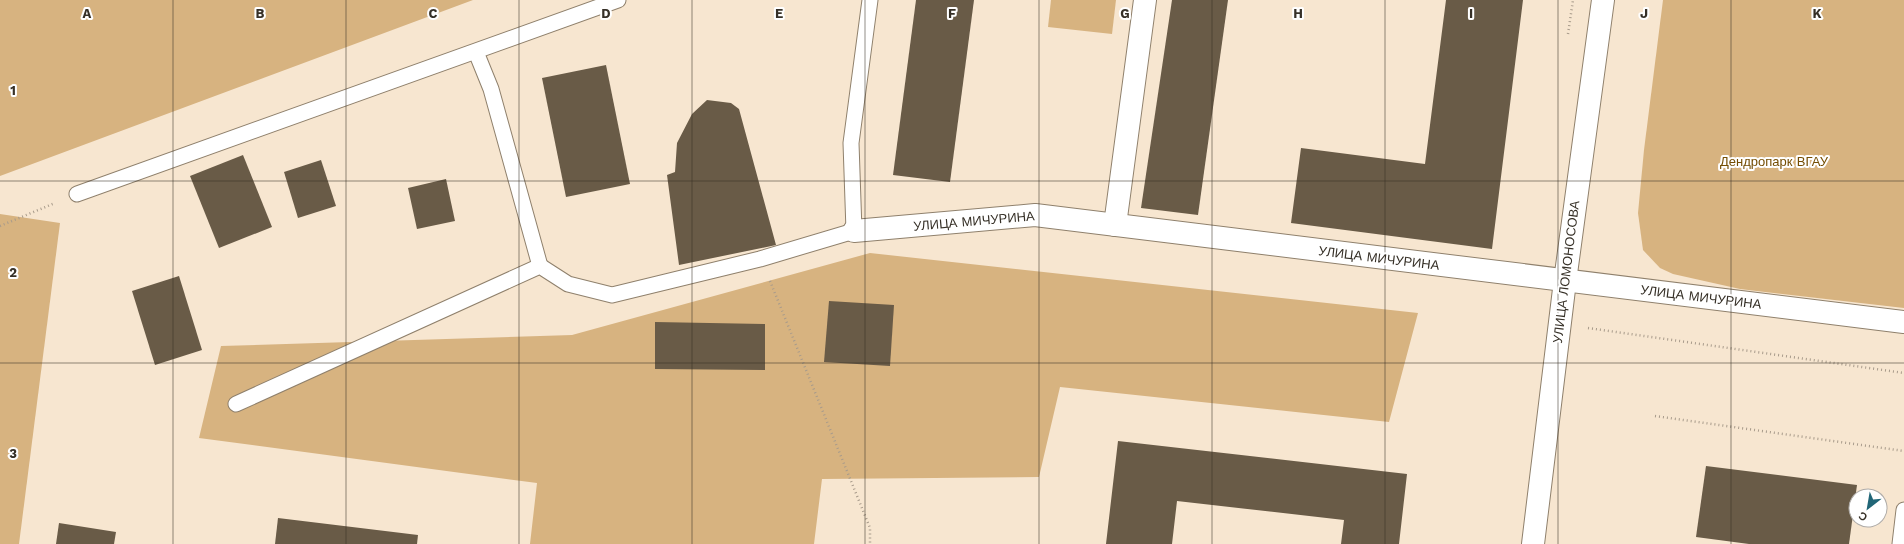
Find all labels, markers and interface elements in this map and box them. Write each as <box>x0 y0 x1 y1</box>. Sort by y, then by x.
text: A <box>83 6 92 21</box>
text: B <box>256 6 265 21</box>
text: C <box>429 6 438 21</box>
text: D <box>601 6 611 21</box>
text: E <box>775 6 783 21</box>
text: F <box>948 6 956 21</box>
text: G <box>1120 6 1130 21</box>
text: H <box>1293 6 1303 21</box>
text: I <box>1469 6 1473 21</box>
text: J <box>1640 6 1648 21</box>
text: K <box>1812 6 1822 21</box>
text: 1 <box>10 83 16 98</box>
park label: Дендропарк ВГАУ <box>1720 154 1829 169</box>
street label: УЛИЦА ЛОМОНОСОВА <box>1550 199 1582 344</box>
street label: УЛИЦА МИЧУРИНА <box>913 208 1036 234</box>
street label: УЛИЦА МИЧУРИНА <box>1318 243 1441 273</box>
text: 2 <box>9 265 17 280</box>
street label: УЛИЦА МИЧУРИНА <box>1640 282 1763 312</box>
text: 3 <box>9 446 17 461</box>
north arrow <box>1848 488 1888 528</box>
text: С <box>1856 508 1870 524</box>

